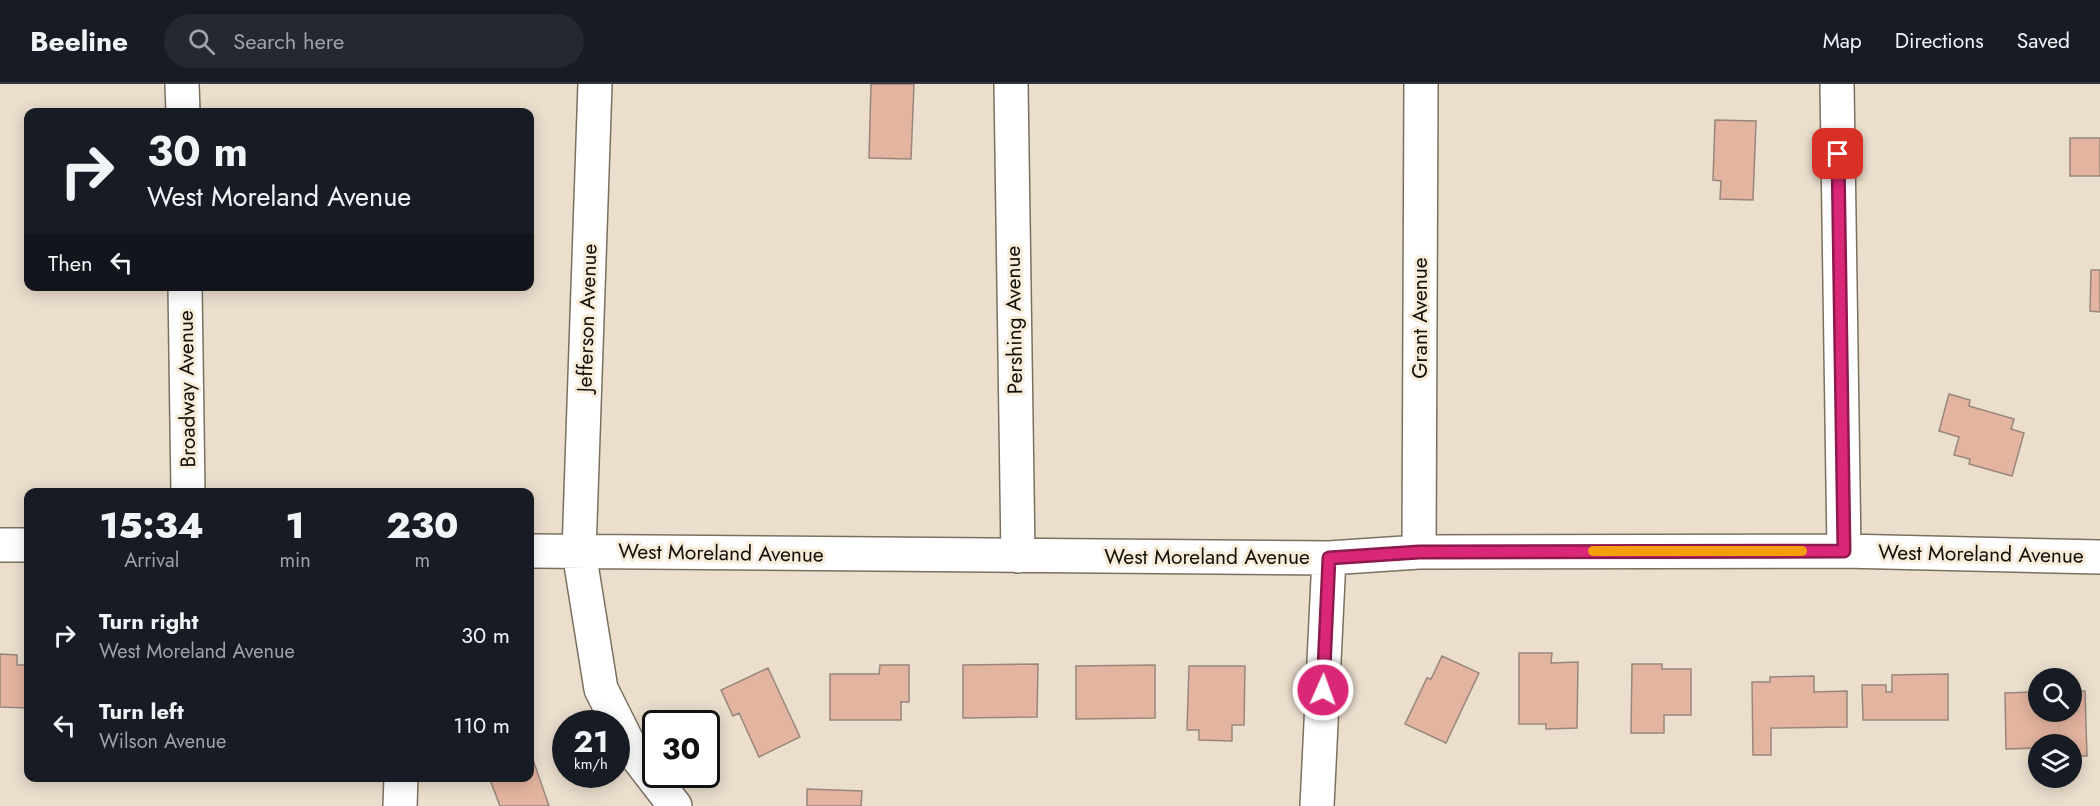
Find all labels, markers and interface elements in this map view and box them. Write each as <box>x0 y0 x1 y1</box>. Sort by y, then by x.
search box <box>164 14 584 68</box>
text: Beeline <box>30 21 128 62</box>
icon: search <box>185 25 218 58</box>
text: Search here <box>233 25 344 57</box>
text: Map <box>1823 26 1862 56</box>
text: Directions <box>1895 26 1984 56</box>
text: Saved <box>2017 26 2070 56</box>
text: 30 m <box>147 121 248 182</box>
pin <box>1812 128 1863 179</box>
icon: right <box>48 132 126 210</box>
icon: arrive <box>1821 137 1854 170</box>
text: West Moreland Avenue <box>147 177 411 216</box>
street label: Jefferson Avenue <box>569 243 605 396</box>
street label: Pershing Avenue <box>998 245 1030 395</box>
icon: left <box>105 246 138 279</box>
text: Then <box>48 247 93 279</box>
street label: Grant Avenue <box>1405 257 1435 379</box>
street label: Broadway Avenue <box>171 310 203 468</box>
text: 15:34 <box>100 499 204 551</box>
text: 1 <box>286 499 305 551</box>
text: 230 <box>386 499 458 551</box>
street label: West Moreland Avenue <box>618 536 824 570</box>
street label: West Moreland Avenue <box>1878 537 2084 571</box>
street label: West Moreland Avenue <box>1104 542 1310 572</box>
text: Arrival <box>124 546 179 575</box>
text: min <box>279 546 311 575</box>
text: m <box>415 546 430 575</box>
text: Turn right <box>99 605 199 637</box>
icon: right <box>48 619 81 652</box>
text: 30 m <box>461 619 510 651</box>
text: West Moreland Avenue <box>99 637 295 666</box>
position arrow <box>1291 658 1355 722</box>
map controls <box>2028 668 2082 788</box>
button: search <box>2028 668 2082 722</box>
text: Turn left <box>99 695 184 727</box>
icon: left <box>48 709 81 742</box>
text: 110 m <box>453 709 510 741</box>
speed limit sign: 30 <box>642 710 720 788</box>
text: 21 <box>574 720 608 763</box>
text: Wilson Avenue <box>99 727 226 756</box>
button: layers <box>2028 734 2082 788</box>
text: km/h <box>574 753 608 775</box>

